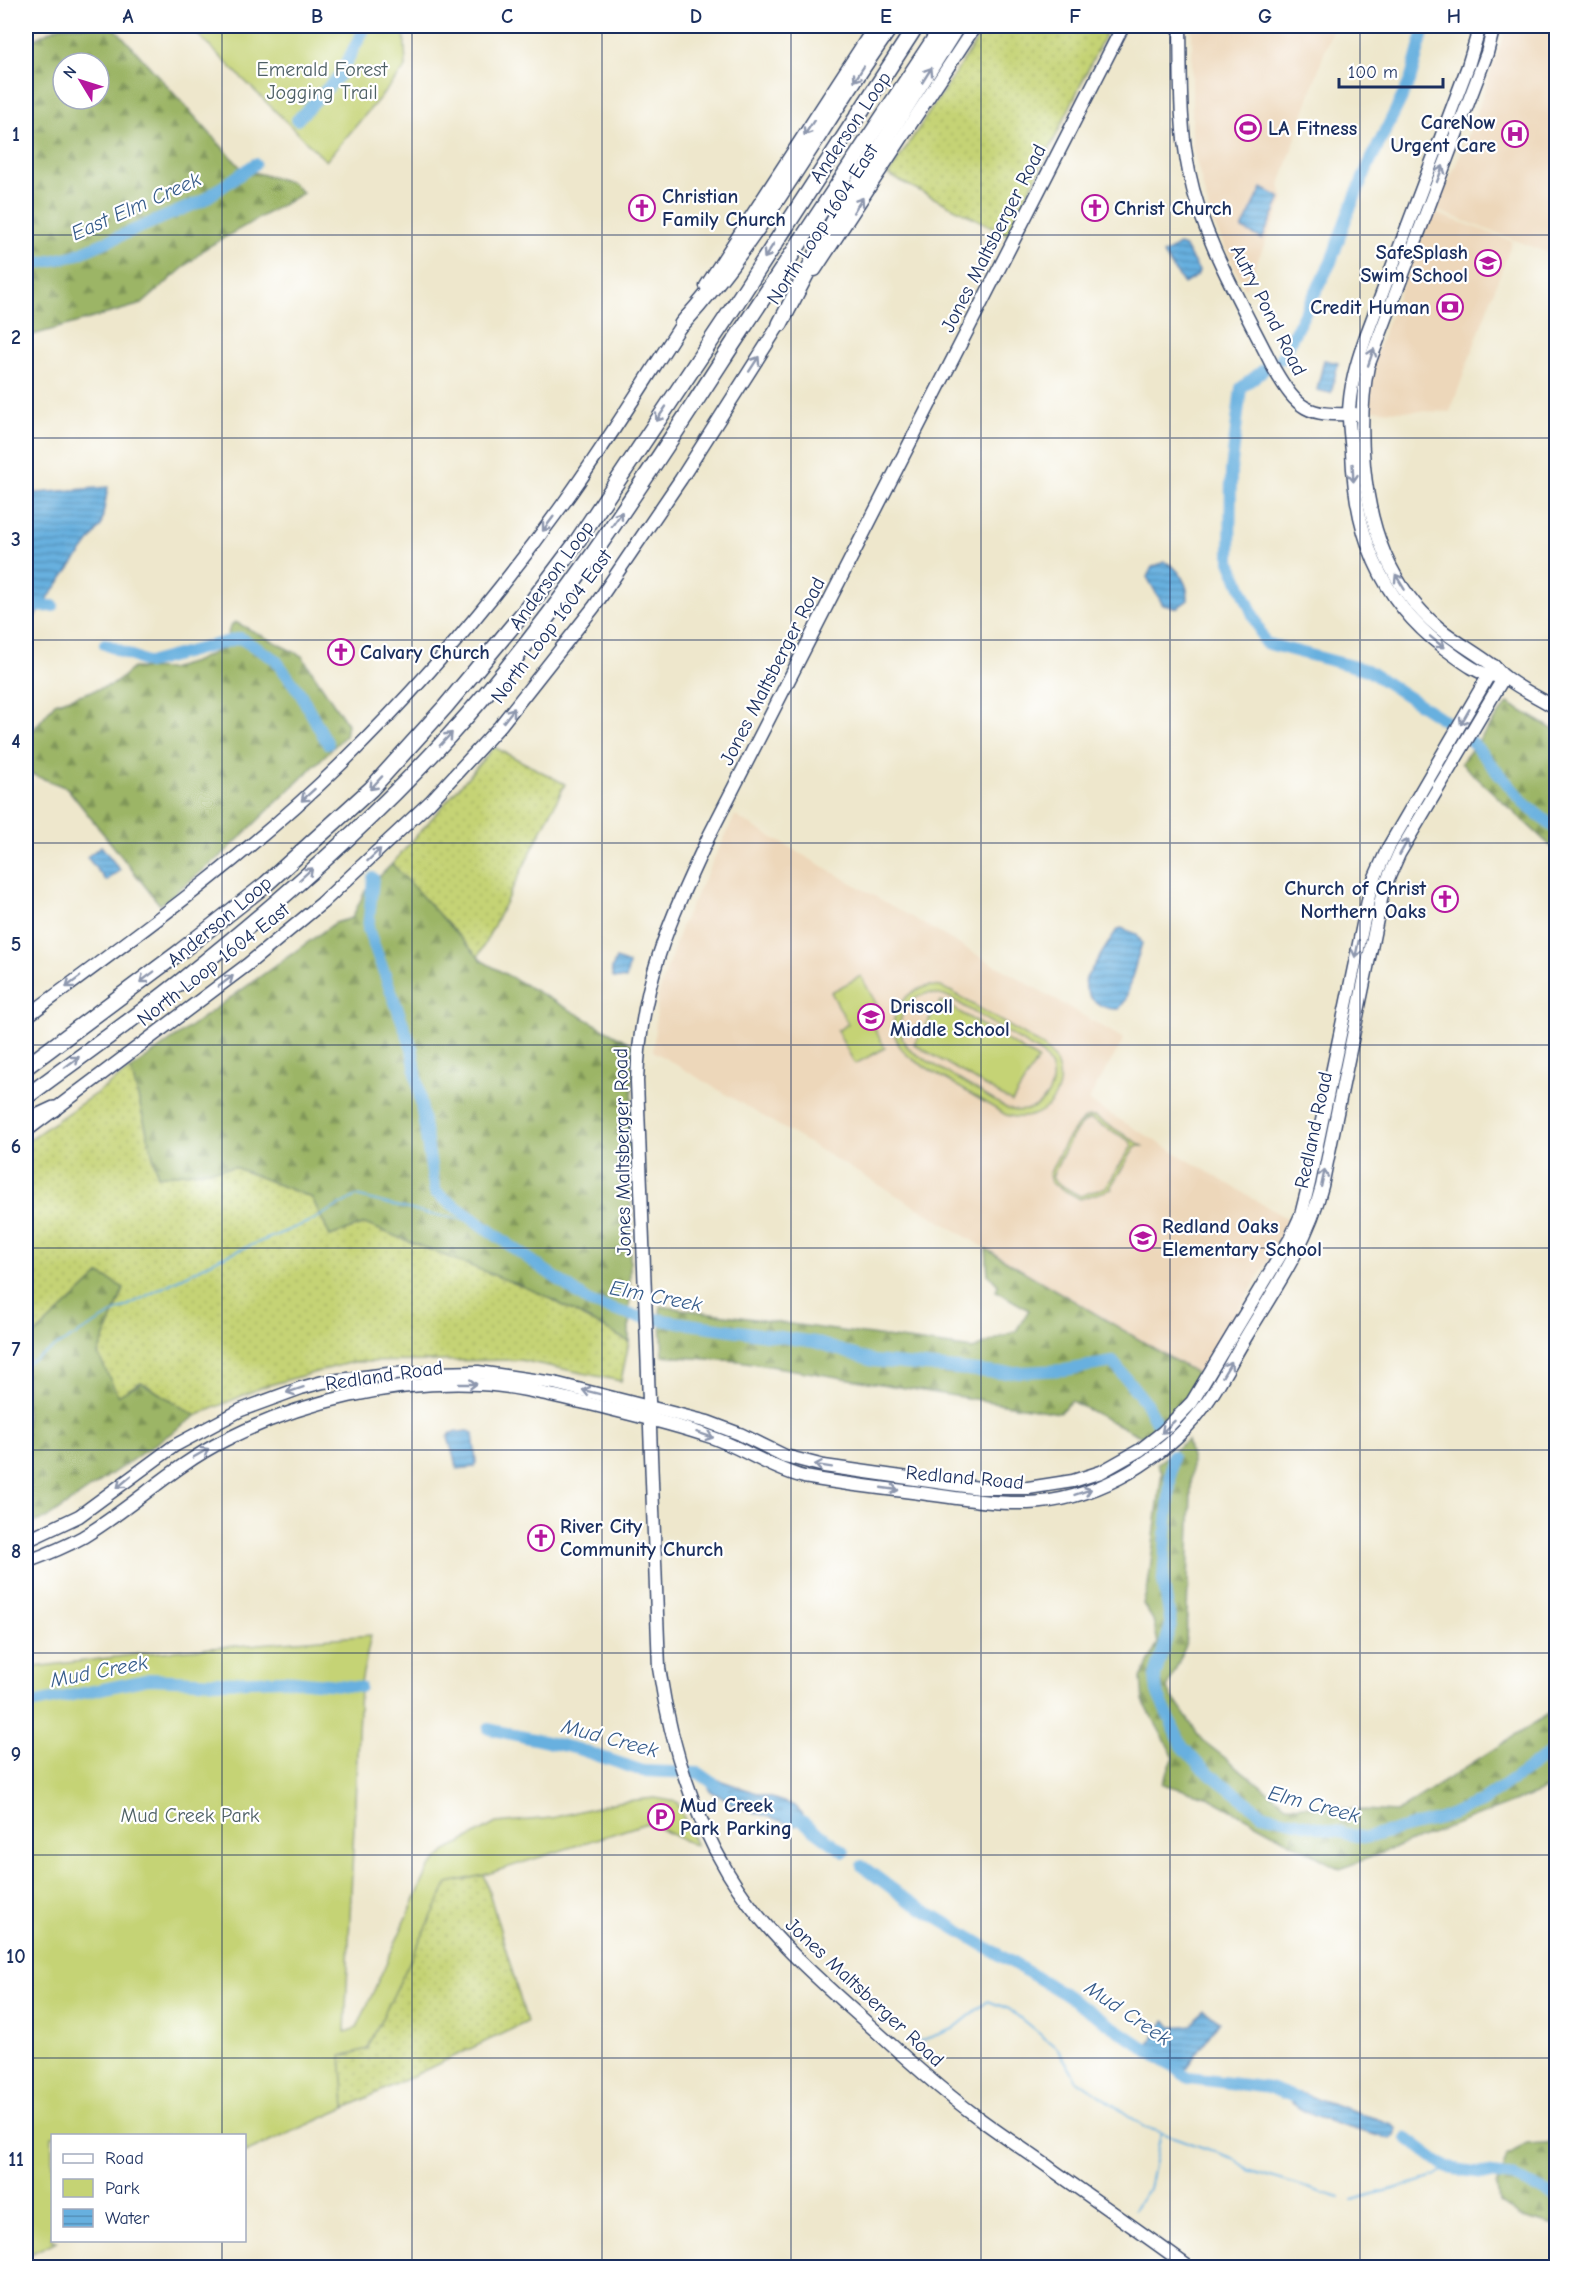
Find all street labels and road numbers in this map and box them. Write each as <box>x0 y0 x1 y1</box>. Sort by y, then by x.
street label: Anderson Loop <box>805 67 896 187</box>
street label: North Loop 1604 East <box>762 139 884 309</box>
street label: Jones Maltsberger Road <box>936 140 1051 336</box>
street label: Autry Pond Road <box>1226 241 1311 379</box>
street label: Anderson Loop <box>504 516 599 634</box>
street label: North Loop 1604 East <box>486 544 618 708</box>
street label: Jones Maltsberger Road <box>715 573 830 769</box>
street label: Anderson Loop <box>162 871 276 972</box>
street label: North Loop 1604 East <box>133 897 295 1031</box>
street label: Jones Maltsberger Road <box>609 1048 636 1256</box>
street label: Redland Road <box>1290 1070 1337 1190</box>
street label: Redland Road <box>324 1356 444 1395</box>
street label: Redland Road <box>905 1461 1025 1494</box>
street label: Jones Maltsberger Road <box>781 1913 948 2072</box>

